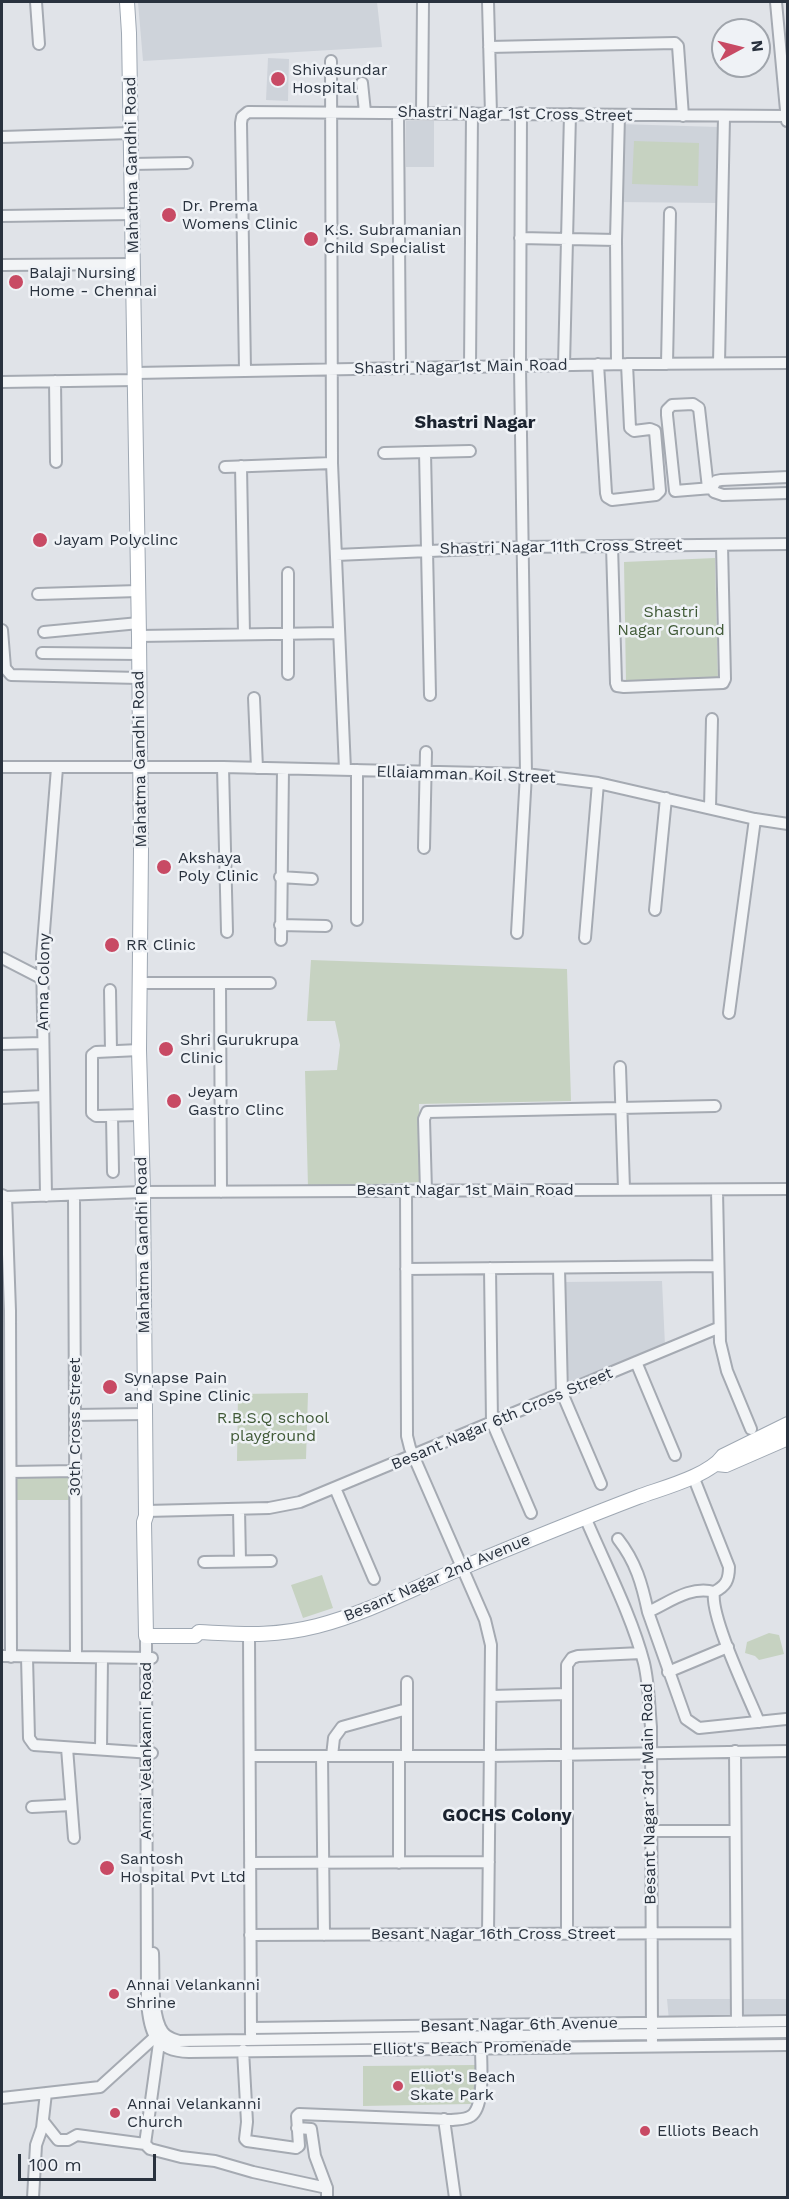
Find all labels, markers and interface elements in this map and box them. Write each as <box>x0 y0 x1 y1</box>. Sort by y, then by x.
north arrow <box>711 18 771 78</box>
text: N <box>747 39 768 53</box>
place label: Shivasundar Hospital <box>292 60 387 98</box>
marker: Shivasundar Hospital <box>269 70 287 88</box>
street label: Mahatma Gandhi Road <box>121 76 143 254</box>
street label: Shastri Nagar 1st Cross Street <box>397 102 633 126</box>
place label: Dr. Prema Womens Clinic <box>182 196 298 234</box>
marker: Dr. Prema Womens Clinic <box>160 206 178 224</box>
place label: K.S. Subramanian Child Specialist <box>324 220 462 258</box>
marker: K.S. Subramanian Child Specialist <box>302 230 320 248</box>
place label: Balaji Nursing Home - Chennai <box>29 263 157 301</box>
marker: Balaji Nursing Home - Chennai <box>7 273 25 291</box>
street label: Shastri Nagar1st Main Road <box>354 356 568 378</box>
district label: Shastri Nagar <box>415 412 535 434</box>
place label: Jayam Polyclinc <box>54 530 178 550</box>
marker: Jayam Polyclinc <box>31 531 49 549</box>
street label: Shastri Nagar 11th Cross Street <box>439 535 683 559</box>
park label: Shastri Nagar Ground <box>617 602 725 640</box>
street label: Mahatma Gandhi Road <box>129 670 151 848</box>
street label: Ellaiamman Koil Street <box>376 762 556 788</box>
place label: Akshaya Poly Clinic <box>178 848 259 886</box>
marker: Akshaya Poly Clinic <box>155 858 173 876</box>
street label: Anna Colony <box>34 933 54 1031</box>
place label: RR Clinic <box>126 935 196 955</box>
marker: RR Clinic <box>103 936 121 954</box>
place label: Shri Gurukrupa Clinic <box>180 1030 299 1068</box>
marker: Shri Gurukrupa Clinic <box>157 1040 175 1058</box>
place label: Jeyam Gastro Clinc <box>188 1082 284 1120</box>
marker: Jeyam Gastro Clinc <box>165 1092 183 1110</box>
street label: Mahatma Gandhi Road <box>132 1156 154 1334</box>
street label: Besant Nagar 1st Main Road <box>356 1180 574 1200</box>
street label: 30th Cross Street <box>65 1358 85 1496</box>
street label: Besant Nagar 6th Cross Street <box>388 1364 616 1474</box>
place label: Synapse Pain and Spine Clinic <box>124 1368 251 1406</box>
marker: Synapse Pain and Spine Clinic <box>101 1378 119 1396</box>
park label: R.B.S.Q school playground <box>217 1408 329 1446</box>
street label: Besant Nagar 2nd Avenue <box>341 1530 533 1626</box>
street label: Annai Velankanni Road <box>136 1662 156 1840</box>
street label: Besant Nagar 3rd Main Road <box>637 1683 661 1905</box>
district label: GOCHS Colony <box>442 1805 572 1827</box>
place label: Santosh Hospital Pvt Ltd <box>120 1849 246 1887</box>
marker: Santosh Hospital Pvt Ltd <box>98 1859 116 1877</box>
street label: Besant Nagar 16th Cross Street <box>371 1924 615 1944</box>
place label: Annai Velankanni Shrine <box>126 1975 260 2013</box>
marker: Annai Velankanni Shrine <box>107 1987 121 2001</box>
street label: Besant Nagar 6th Avenue <box>420 2014 618 2036</box>
street label: Elliot's Beach Promenade <box>372 2037 572 2059</box>
place label: Elliot's Beach Skate Park <box>410 2067 515 2105</box>
marker: Elliot's Beach Skate Park <box>391 2079 405 2093</box>
place label: Annai Velankanni Church <box>127 2094 261 2132</box>
marker: Annai Velankanni Church <box>108 2106 122 2120</box>
place label: Elliots Beach <box>657 2121 759 2141</box>
marker: Elliots Beach <box>638 2124 652 2138</box>
scale bar <box>21 2142 159 2180</box>
text: 100 m <box>29 2154 82 2175</box>

